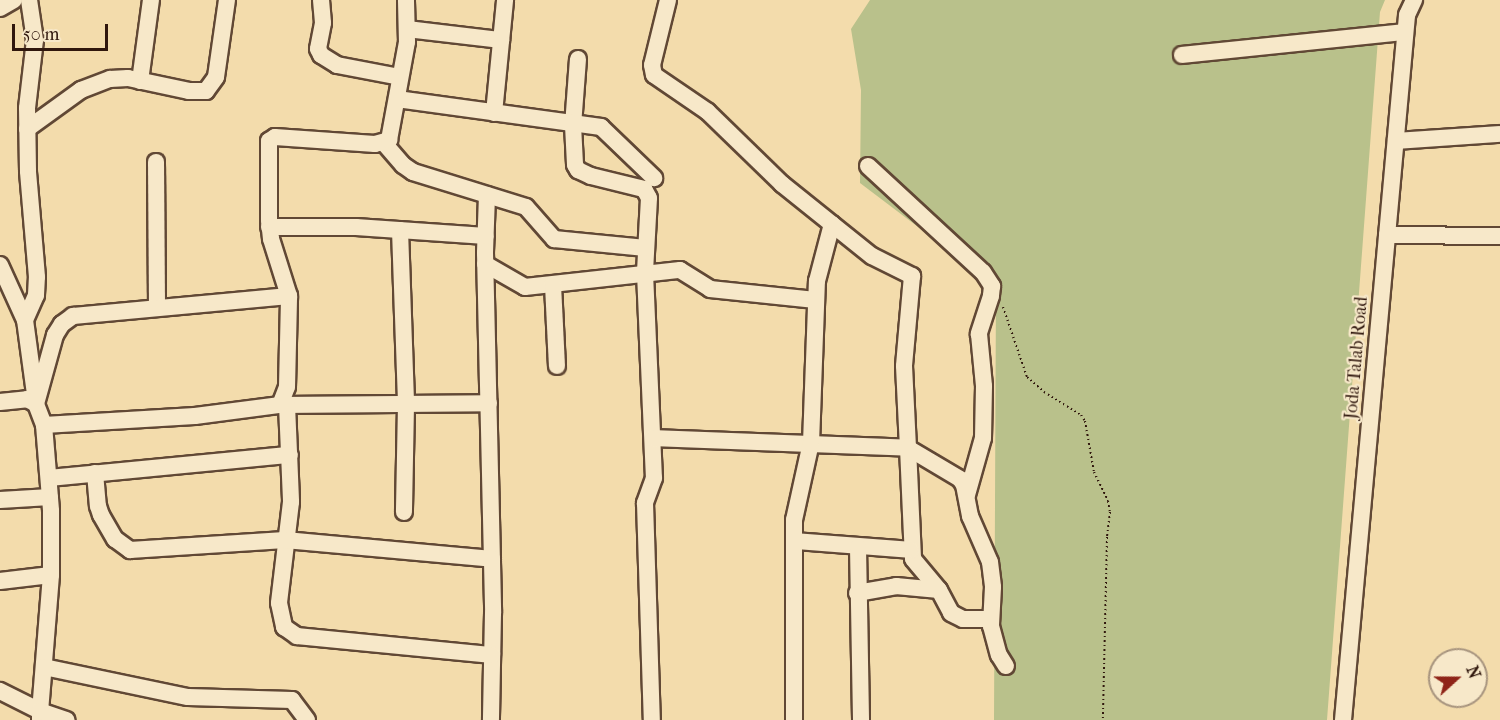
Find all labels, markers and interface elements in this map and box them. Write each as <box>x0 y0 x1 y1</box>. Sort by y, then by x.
scale bar <box>15 12 111 50</box>
text: 50 m <box>23 24 59 45</box>
street label: Joda Talab Road <box>1341 296 1373 420</box>
north arrow <box>1428 648 1488 708</box>
text: N <box>1462 663 1484 681</box>

